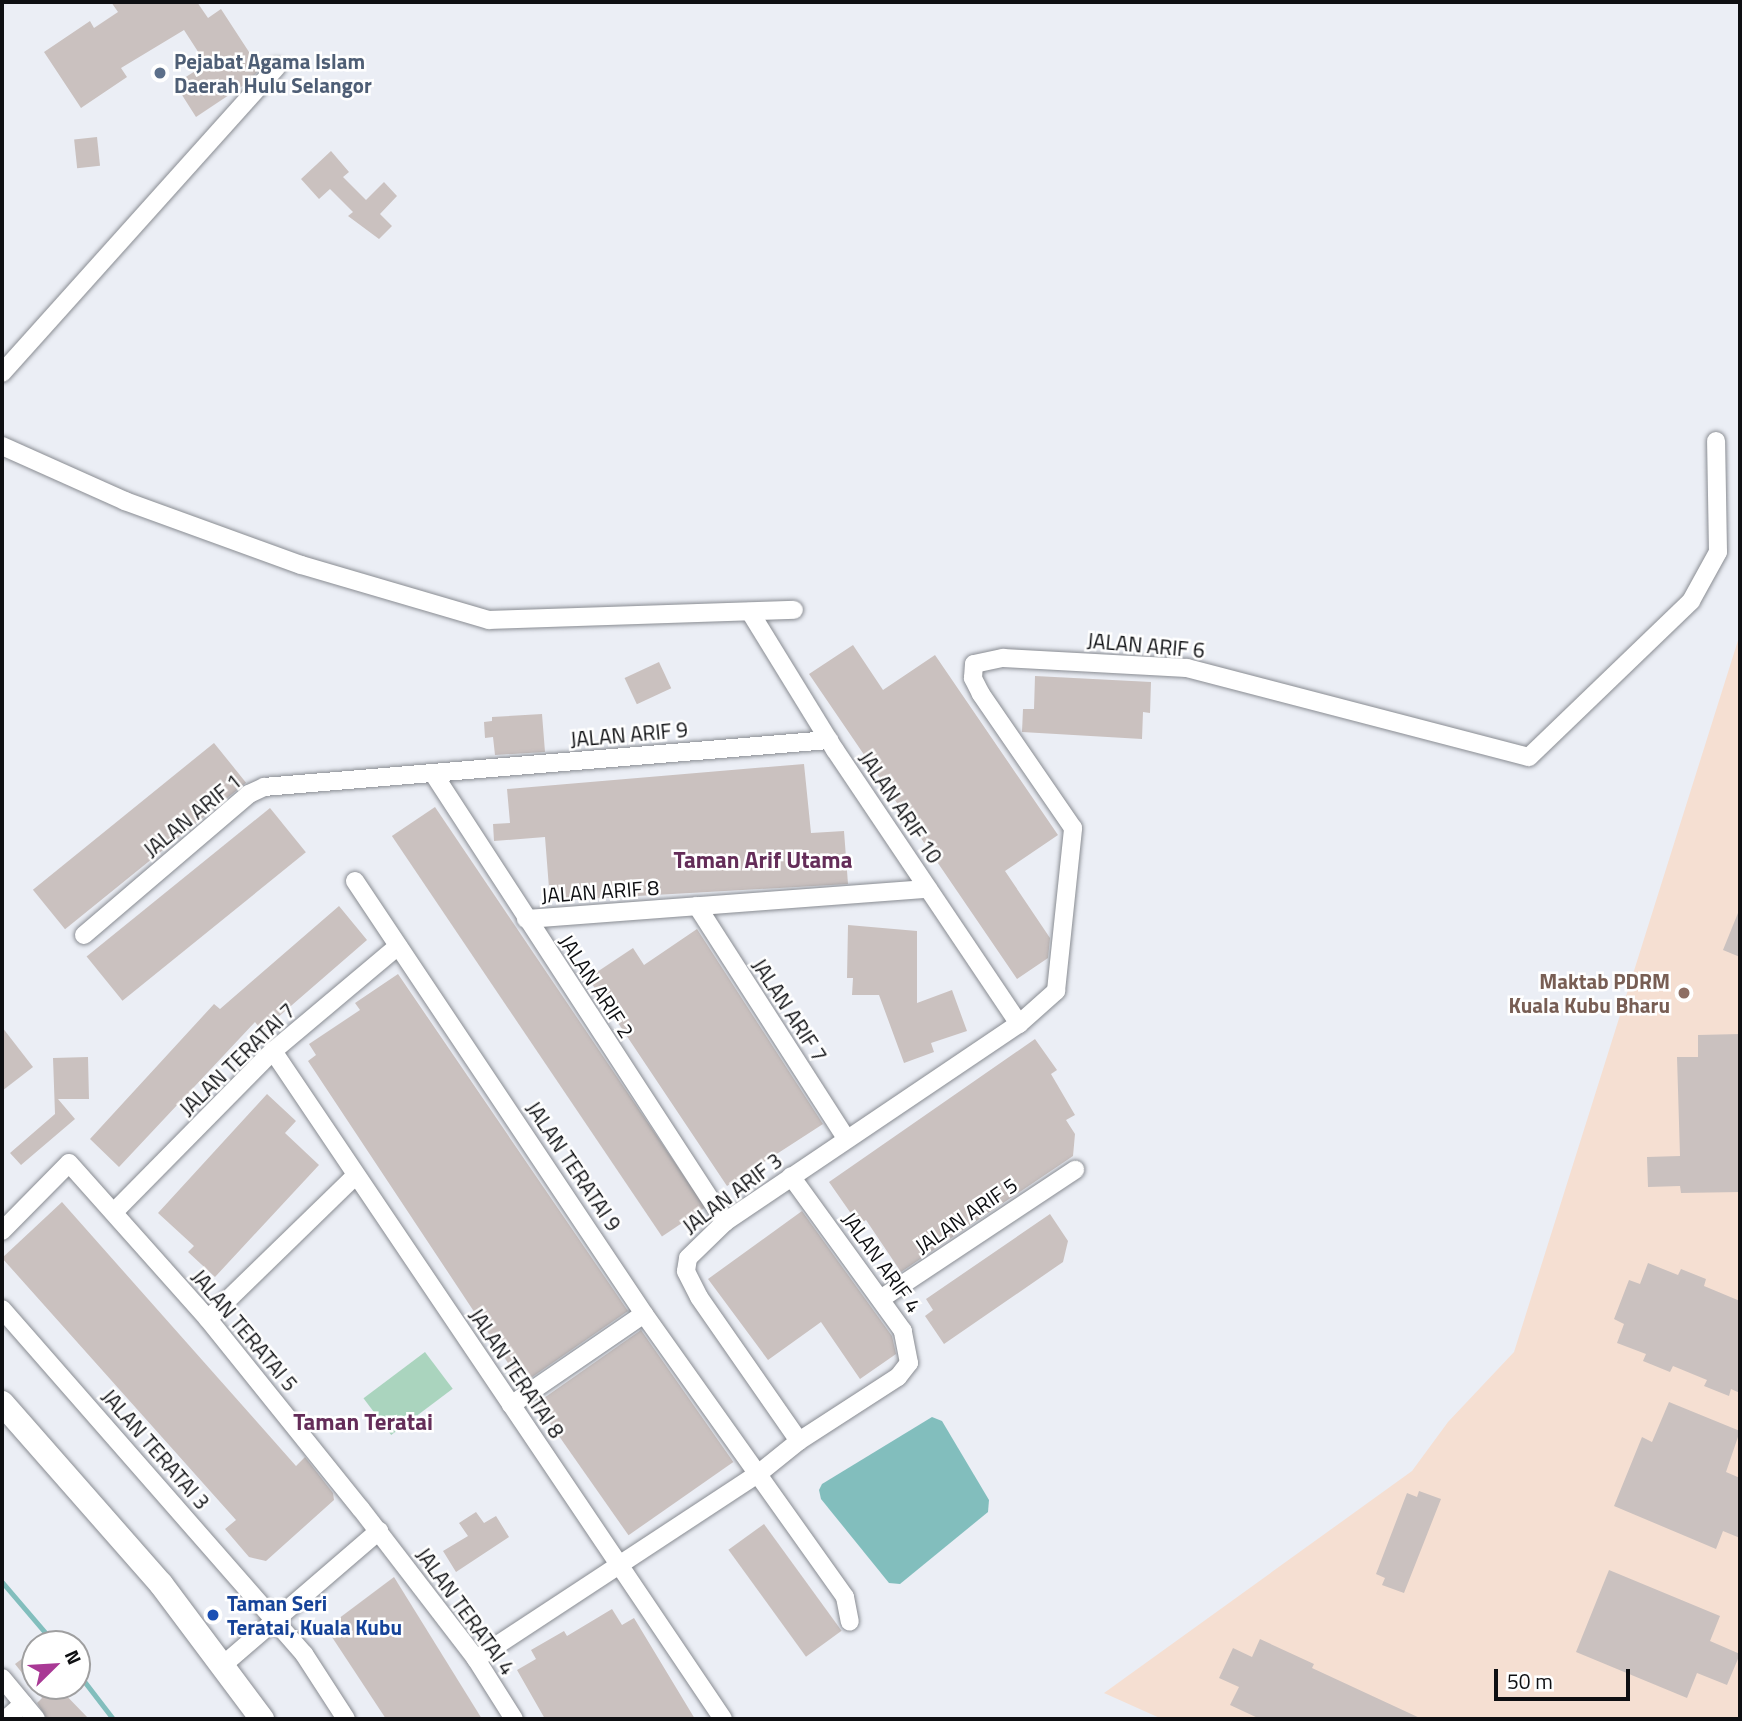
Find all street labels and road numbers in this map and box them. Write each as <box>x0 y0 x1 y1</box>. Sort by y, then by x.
street label: JALAN ARIF 6 <box>1086 627 1206 663</box>
street label: JALAN ARIF 9 <box>569 716 689 752</box>
street label: JALAN ARIF 10 <box>854 746 948 868</box>
street label: JALAN ARIF 1 <box>138 768 246 862</box>
street label: JALAN ARIF 8 <box>540 874 660 908</box>
street label: JALAN ARIF 2 <box>554 930 640 1042</box>
street label: JALAN ARIF 7 <box>747 954 833 1066</box>
street label: JALAN TERATAI 7 <box>174 997 300 1121</box>
street label: JALAN TERATAI 9 <box>521 1096 627 1236</box>
street label: JALAN ARIF 3 <box>677 1147 787 1239</box>
street label: JALAN ARIF 5 <box>910 1172 1022 1258</box>
street label: JALAN ARIF 4 <box>837 1207 927 1317</box>
street label: JALAN TERATAI 5 <box>187 1264 303 1396</box>
street label: JALAN TERATAI 8 <box>464 1303 570 1443</box>
street label: JALAN TERATAI 3 <box>97 1384 215 1514</box>
street label: JALAN TERATAI 4 <box>411 1542 521 1680</box>

